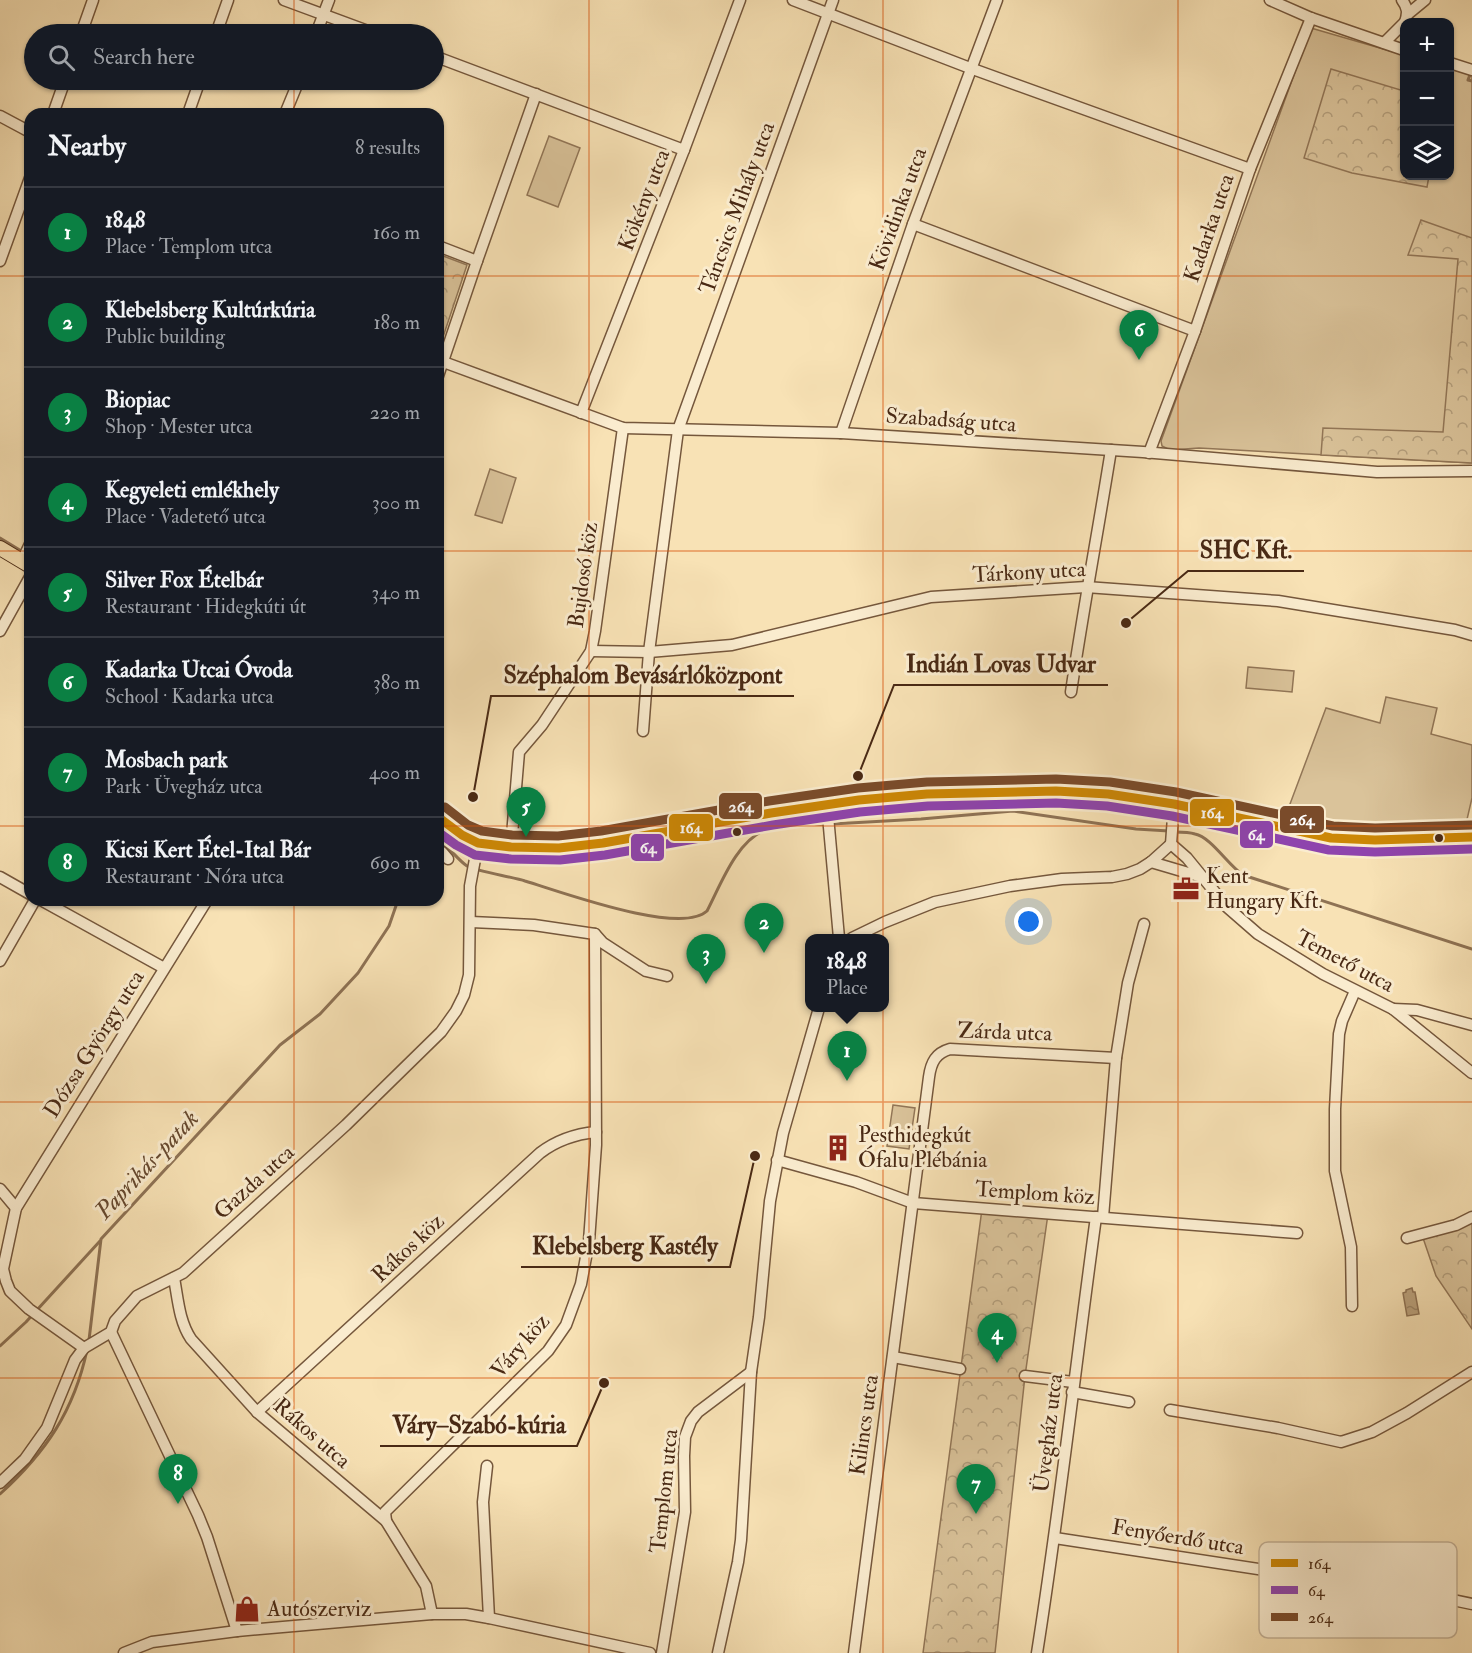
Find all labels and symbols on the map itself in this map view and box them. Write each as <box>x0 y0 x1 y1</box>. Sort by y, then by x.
street label: Táncsics Mihály utca <box>693 117 781 298</box>
street label: Kövidinka utca <box>863 143 934 274</box>
street label: Kökény utca <box>612 144 677 255</box>
street label: Kadarka utca <box>1177 169 1241 286</box>
pin: 6 <box>1120 310 1158 360</box>
street label: Szabadság utca <box>885 401 1018 439</box>
street label: Bujdosó köz <box>562 520 604 630</box>
callout: SHC Kft. <box>1188 529 1304 571</box>
text: SHC Kft. <box>1200 535 1293 566</box>
street label: Tárkony utca <box>972 555 1087 589</box>
callout: Indián Lovas Udvar <box>894 643 1108 685</box>
text: Indián Lovas Udvar <box>906 649 1097 680</box>
callout: Széphalom Bevásárlóközpont <box>491 654 794 696</box>
text: Széphalom Bevásárlóközpont <box>504 660 783 691</box>
pin: 5 <box>506 788 546 837</box>
line badge: 264 <box>718 792 763 820</box>
text: 264 <box>729 797 755 817</box>
line badge: 164 <box>1189 798 1235 827</box>
text: 164 <box>1201 803 1225 823</box>
line badge: 264 <box>1279 805 1325 834</box>
text: 264 <box>1290 810 1316 830</box>
line badge: 164 <box>668 813 714 842</box>
text: 164 <box>680 818 704 838</box>
line badge: 64 <box>1239 820 1274 849</box>
text: 64 <box>1248 825 1266 845</box>
unlabelled marker <box>731 826 743 838</box>
unlabelled marker <box>1433 832 1445 844</box>
line badge: 64 <box>630 833 665 862</box>
text: 64 <box>640 838 658 858</box>
place label: Kent Hungary Kft. <box>1206 862 1323 915</box>
office icon: Kent Hungary Kft. <box>1171 874 1201 904</box>
pin: 2 <box>744 904 783 953</box>
your location <box>1014 907 1043 936</box>
street label: Temető utca <box>1291 923 1400 999</box>
pin: 3 <box>686 934 726 984</box>
street label: Dózsa György utca <box>37 964 151 1123</box>
street label: Zárda utca <box>957 1016 1054 1048</box>
pin: 1 <box>828 1032 866 1081</box>
water label: Paprikás-patak <box>88 1104 206 1227</box>
place label: Pesthidegkút Ófalu Plébánia <box>858 1121 988 1174</box>
building icon: Pesthidegkút Ófalu Plébánia <box>823 1133 853 1163</box>
street label: Gazda utca <box>208 1138 301 1226</box>
street label: Templom köz <box>974 1175 1096 1212</box>
street label: Rákos köz <box>366 1207 450 1289</box>
callout: Klebelsberg Kastély <box>521 1225 730 1267</box>
text: Klebelsberg Kastély <box>532 1231 719 1262</box>
street label: Váry köz <box>484 1308 556 1384</box>
pin: 4 <box>978 1314 1016 1363</box>
street label: Üvegház utca <box>1027 1371 1069 1494</box>
street label: Kilincs utca <box>843 1372 885 1477</box>
street label: Rákos utca <box>267 1392 357 1475</box>
callout: Váry–Szabó-kúria <box>380 1404 577 1446</box>
text: Váry–Szabó-kúria <box>391 1410 567 1441</box>
street label: Templom utca <box>644 1427 686 1555</box>
pin: 8 <box>158 1454 198 1504</box>
pin: 7 <box>956 1464 996 1514</box>
street label: Fenyőerdő utca <box>1110 1513 1247 1561</box>
legend <box>1259 1542 1457 1638</box>
text: 164 <box>1308 1554 1332 1574</box>
text: 64 <box>1308 1581 1326 1601</box>
shop icon: Autószerviz <box>232 1594 262 1624</box>
place label: Autószerviz <box>266 1595 372 1623</box>
text: 264 <box>1308 1608 1334 1628</box>

